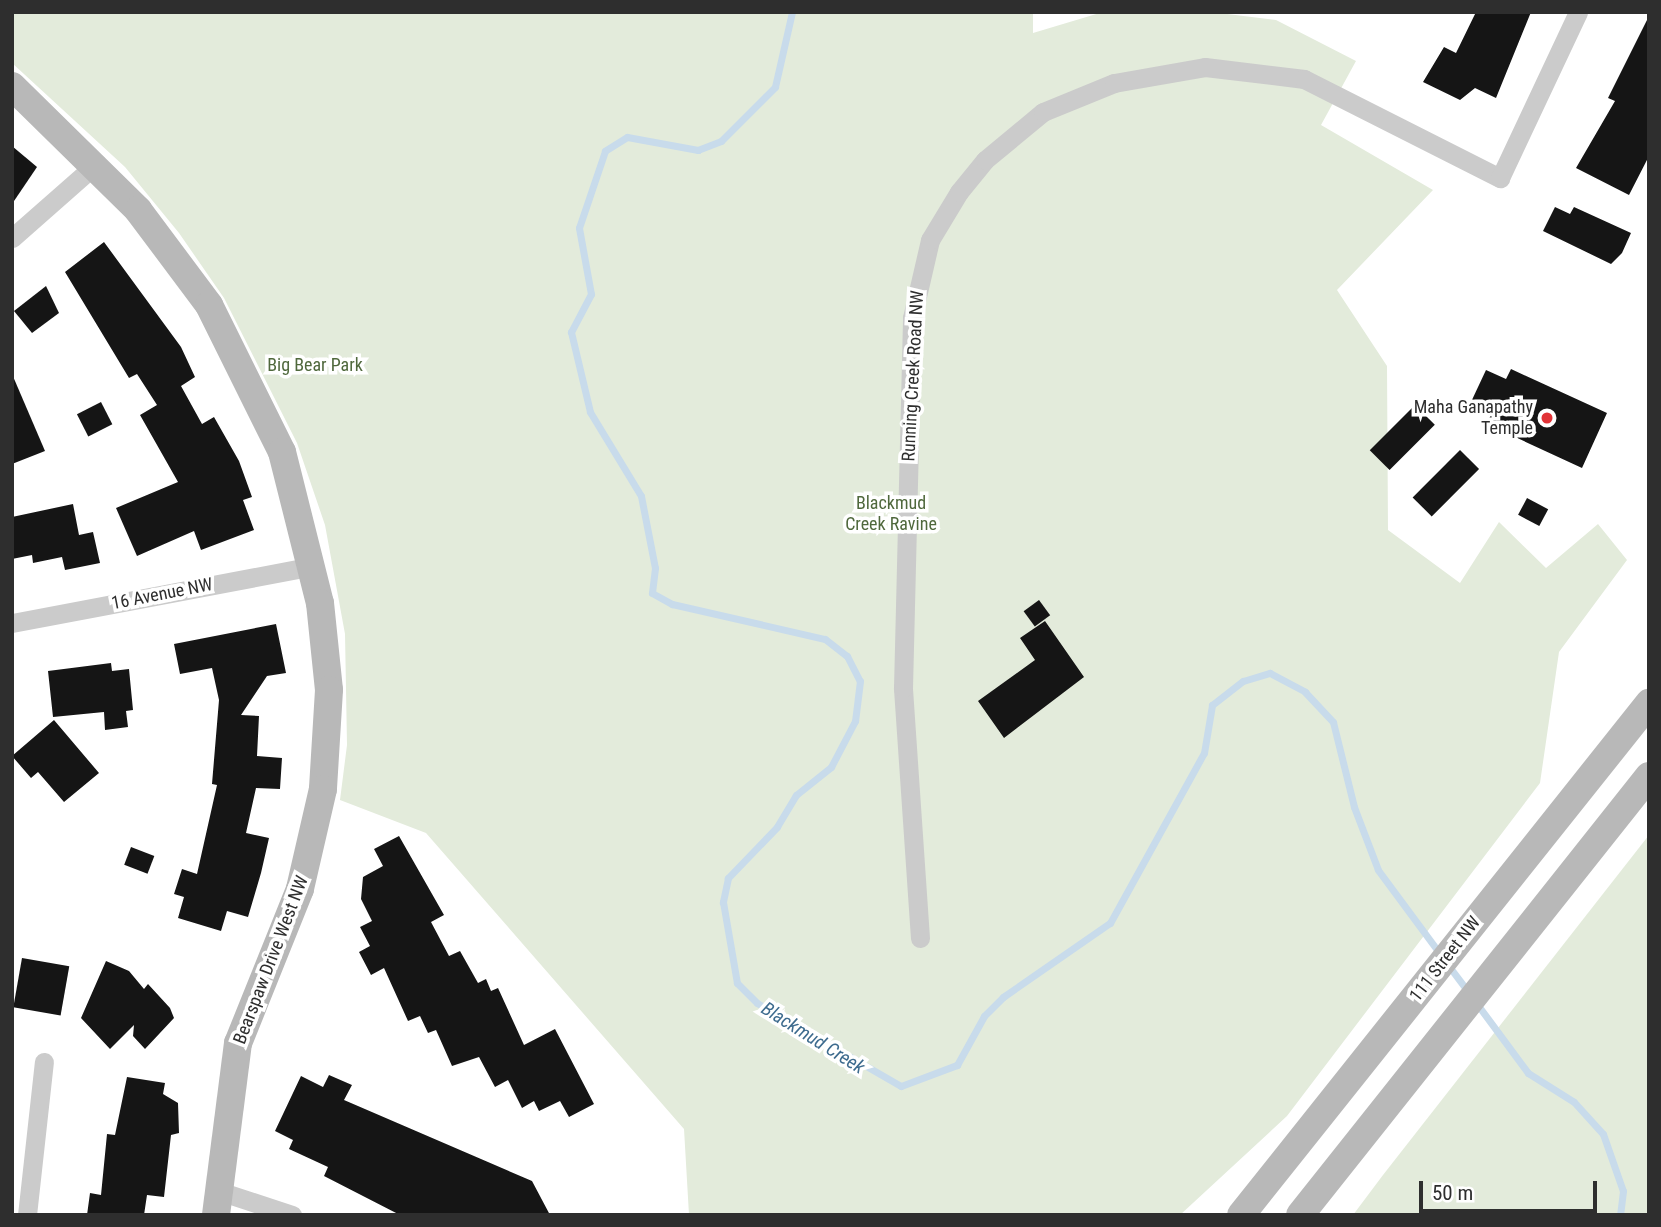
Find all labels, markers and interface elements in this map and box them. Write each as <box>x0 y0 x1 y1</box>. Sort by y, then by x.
street label: Running Creek Road NW <box>898 290 928 462</box>
park label: Big Bear Park <box>267 354 363 376</box>
place label: Maha Ganapathy Temple <box>1414 397 1533 440</box>
marker: Maha Ganapathy Temple <box>1539 410 1555 426</box>
park label: Blackmud Creek Ravine <box>845 493 937 536</box>
street label: 16 Avenue NW <box>110 574 214 614</box>
street label: Bearspaw Drive West NW <box>229 873 313 1047</box>
street label: 111 Street NW <box>1405 912 1485 1006</box>
water label: Blackmud Creek <box>757 997 869 1079</box>
scale bar <box>1423 1168 1602 1212</box>
text: 50 m <box>1432 1181 1473 1205</box>

